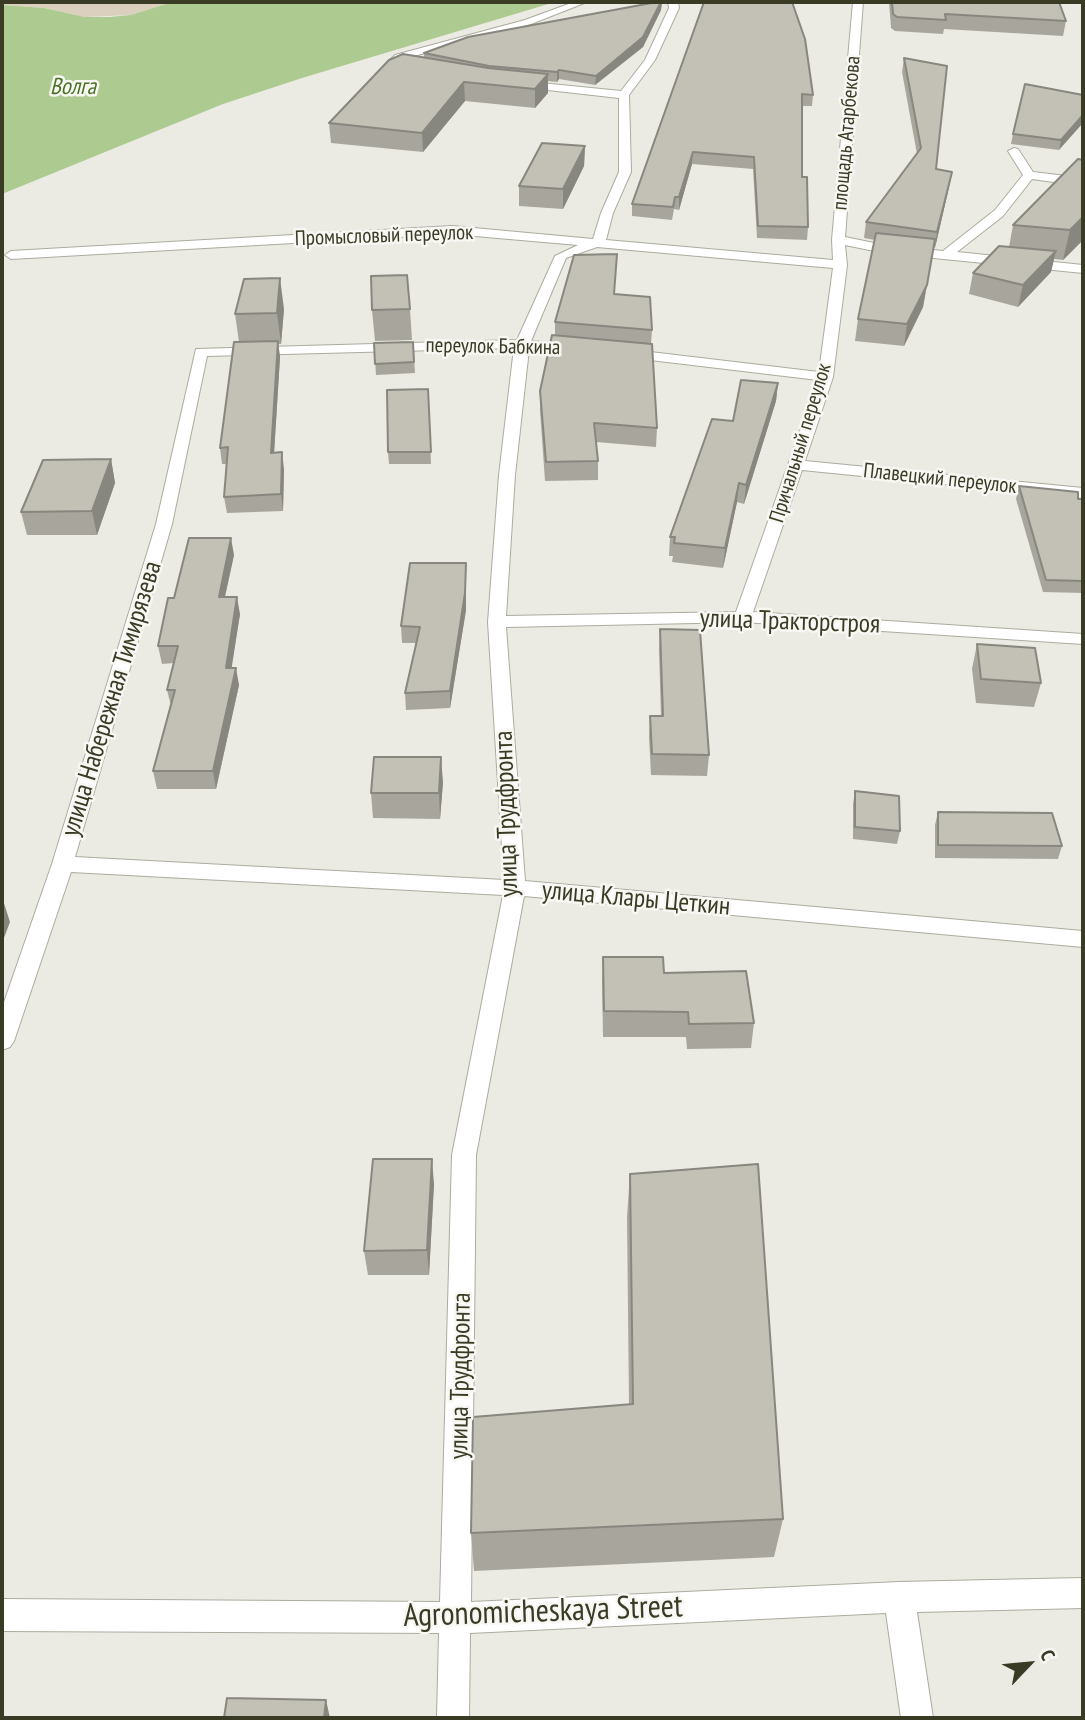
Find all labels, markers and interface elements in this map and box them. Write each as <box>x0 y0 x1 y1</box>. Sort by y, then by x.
street label: площадь Атарбекова <box>828 55 866 211</box>
water label: Волга <box>50 73 96 101</box>
street label: Промысловый переулок <box>294 220 474 252</box>
street label: переулок Бабкина <box>425 333 561 361</box>
street label: Причальный переулок <box>765 360 837 526</box>
street label: Плавецкий переулок <box>862 458 1018 500</box>
street label: улица Набережная Тимирязева <box>55 558 169 840</box>
street label: улица Тракторстроя <box>699 603 881 641</box>
street label: улица Трудфронта <box>488 730 526 898</box>
street label: улица Клары Цеткин <box>541 875 731 923</box>
street label: улица Трудфронта <box>444 1292 478 1460</box>
street label: Agronomicheskaya Street <box>403 1588 683 1636</box>
north arrow <box>994 1629 1064 1699</box>
text: С <box>1035 1646 1061 1664</box>

